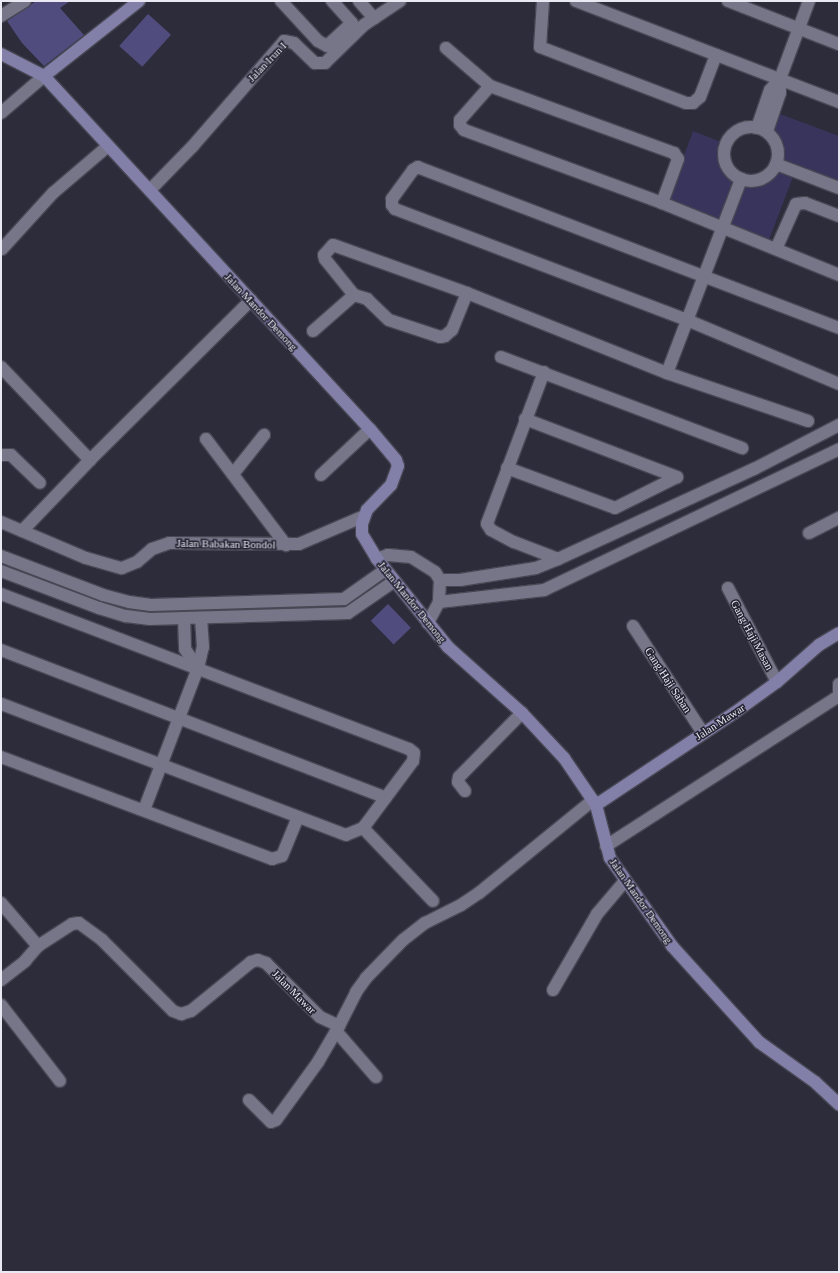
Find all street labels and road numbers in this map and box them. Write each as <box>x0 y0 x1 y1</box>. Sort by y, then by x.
street label: Jalan Irun I <box>245 39 289 85</box>
street label: Jalan Mandor Demong <box>222 271 300 353</box>
street label: Jalan Babakan Bondol <box>176 537 276 551</box>
street label: Jalan Mandor Demong <box>375 559 449 645</box>
street label: Gang Haji Masan <box>728 598 776 672</box>
street label: Gang Haji Saban <box>642 645 694 715</box>
street label: Jalan Mawar <box>693 701 747 743</box>
street label: Jalan Mandor Demong <box>607 856 675 946</box>
street label: Jalan Mawar <box>269 967 319 1017</box>

